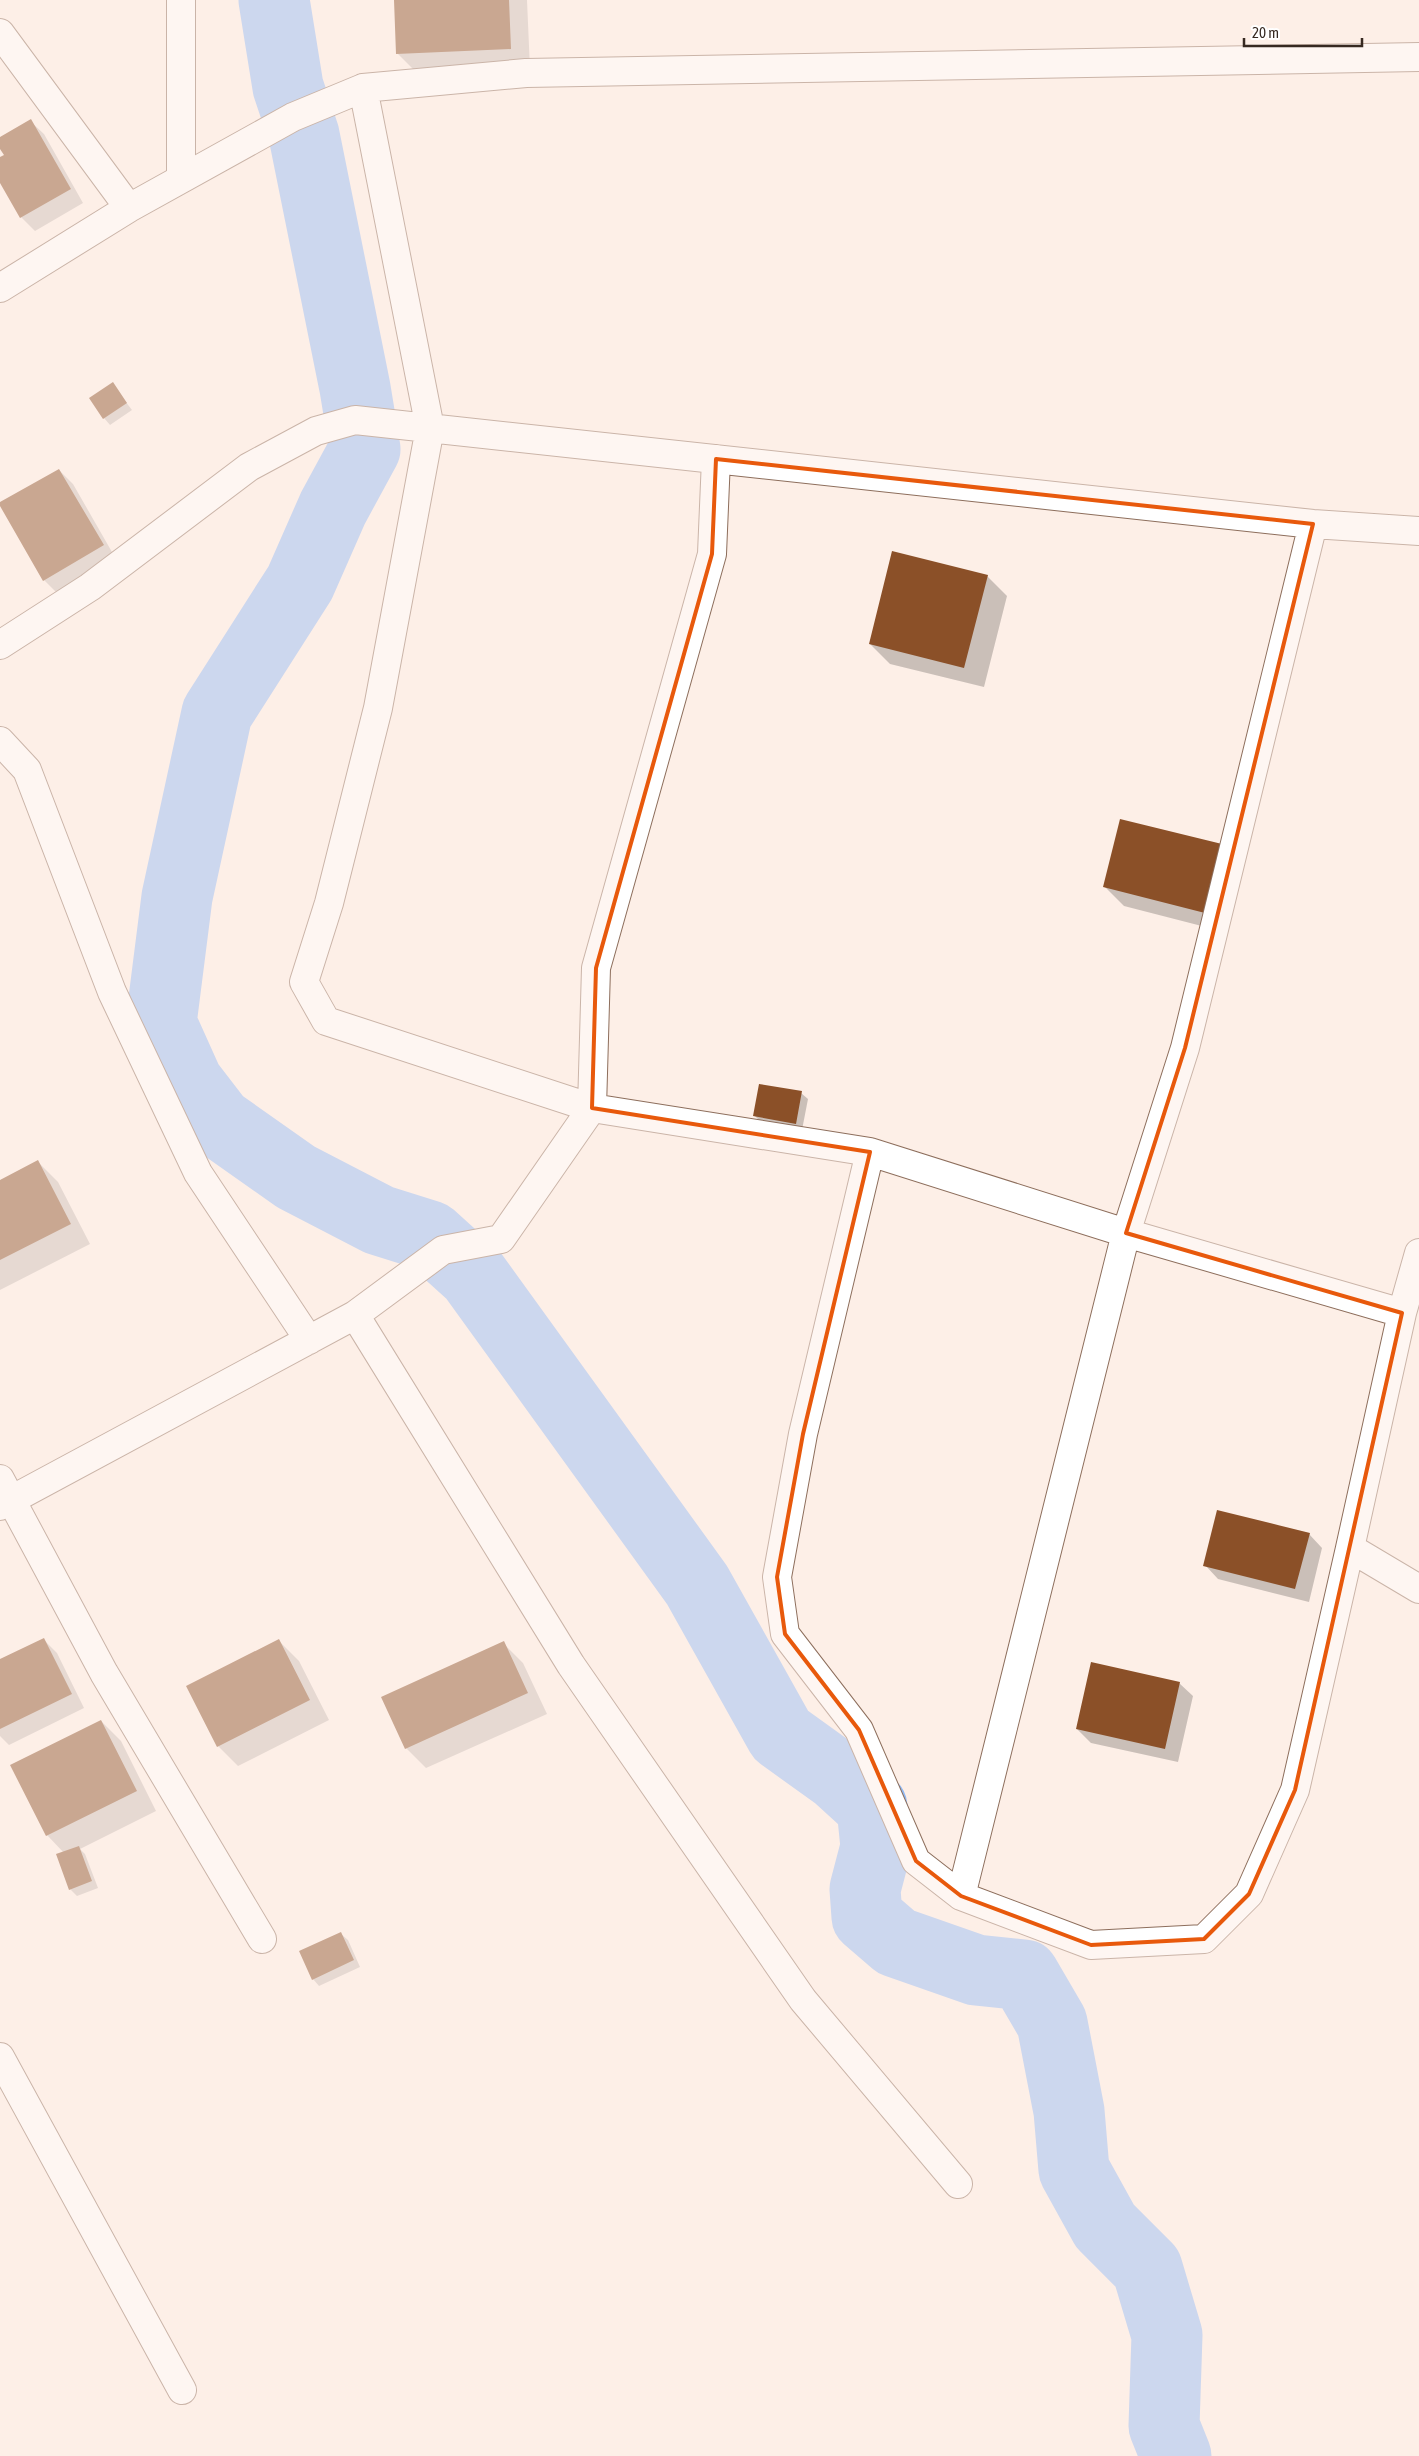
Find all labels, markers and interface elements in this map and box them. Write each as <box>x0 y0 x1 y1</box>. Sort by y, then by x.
scale bar <box>1244 15 1362 47</box>
text: 20 m <box>1252 24 1279 41</box>

